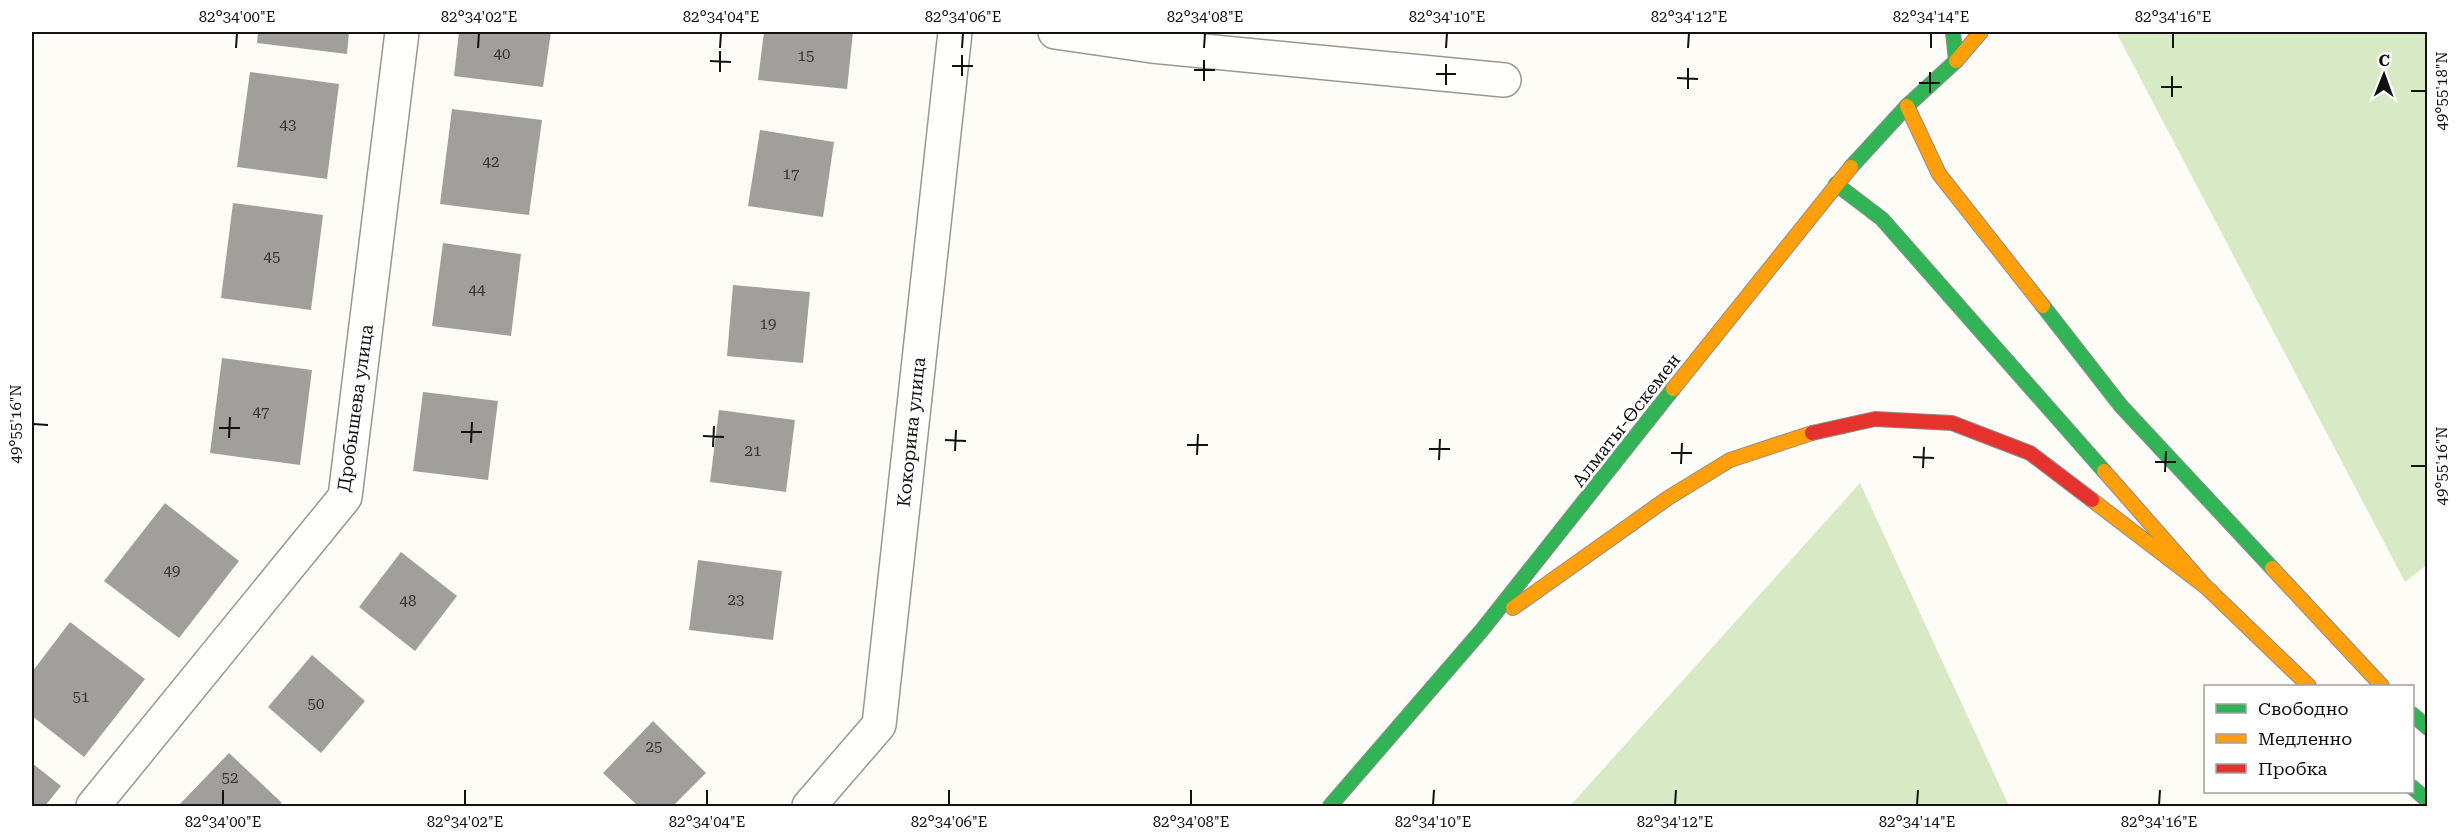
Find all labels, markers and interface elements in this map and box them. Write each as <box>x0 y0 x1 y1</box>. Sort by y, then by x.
text: 82°34'00"E <box>199 8 275 26</box>
text: 82°34'02"E <box>441 8 517 26</box>
text: 82°34'04"E <box>683 8 759 26</box>
text: 82°34'06"E <box>925 8 1001 26</box>
text: 82°34'08"E <box>1167 8 1243 26</box>
text: 82°34'10"E <box>1409 8 1485 26</box>
text: 82°34'12"E <box>1651 8 1727 26</box>
text: 82°34'14"E <box>1893 8 1969 26</box>
text: 82°34'16"E <box>2135 8 2211 26</box>
house number: 40 <box>494 45 510 63</box>
north arrow <box>2354 45 2414 105</box>
house number: 15 <box>798 47 814 65</box>
text: С <box>2378 51 2390 70</box>
text: 49°55'18"N <box>2433 51 2451 131</box>
house number: 43 <box>280 116 296 134</box>
house number: 42 <box>483 153 499 171</box>
house number: 17 <box>783 165 799 183</box>
house number: 45 <box>264 248 280 266</box>
house number: 44 <box>469 281 486 299</box>
house number: 19 <box>760 315 776 333</box>
street label: Дробышева улица <box>333 323 377 493</box>
street label: Алматы-Өскемен <box>1568 349 1685 491</box>
street label: Кокорина улица <box>893 356 929 508</box>
text: 49°55'16"N <box>7 384 25 464</box>
house number: 47 <box>253 403 269 421</box>
text: 49°55'16"N <box>2433 426 2451 506</box>
house number: 21 <box>745 442 761 460</box>
house number: 49 <box>164 562 180 580</box>
house number: 23 <box>728 591 744 609</box>
house number: 48 <box>400 592 416 610</box>
legend <box>2204 685 2414 793</box>
house number: 51 <box>73 688 89 706</box>
house number: 50 <box>308 695 324 713</box>
text: Свободно <box>2258 698 2348 719</box>
text: Медленно <box>2258 728 2352 749</box>
house number: 25 <box>646 738 662 756</box>
text: Пробка <box>2258 758 2327 779</box>
house number: 52 <box>222 769 238 787</box>
text: 82°34'00"E <box>185 813 261 831</box>
text: 82°34'02"E <box>427 813 503 831</box>
text: 82°34'04"E <box>669 813 745 831</box>
text: 82°34'06"E <box>911 813 987 831</box>
text: 82°34'08"E <box>1153 813 1229 831</box>
text: 82°34'10"E <box>1395 813 1471 831</box>
text: 82°34'12"E <box>1637 813 1713 831</box>
text: 82°34'14"E <box>1879 813 1955 831</box>
text: 82°34'16"E <box>2121 813 2197 831</box>

